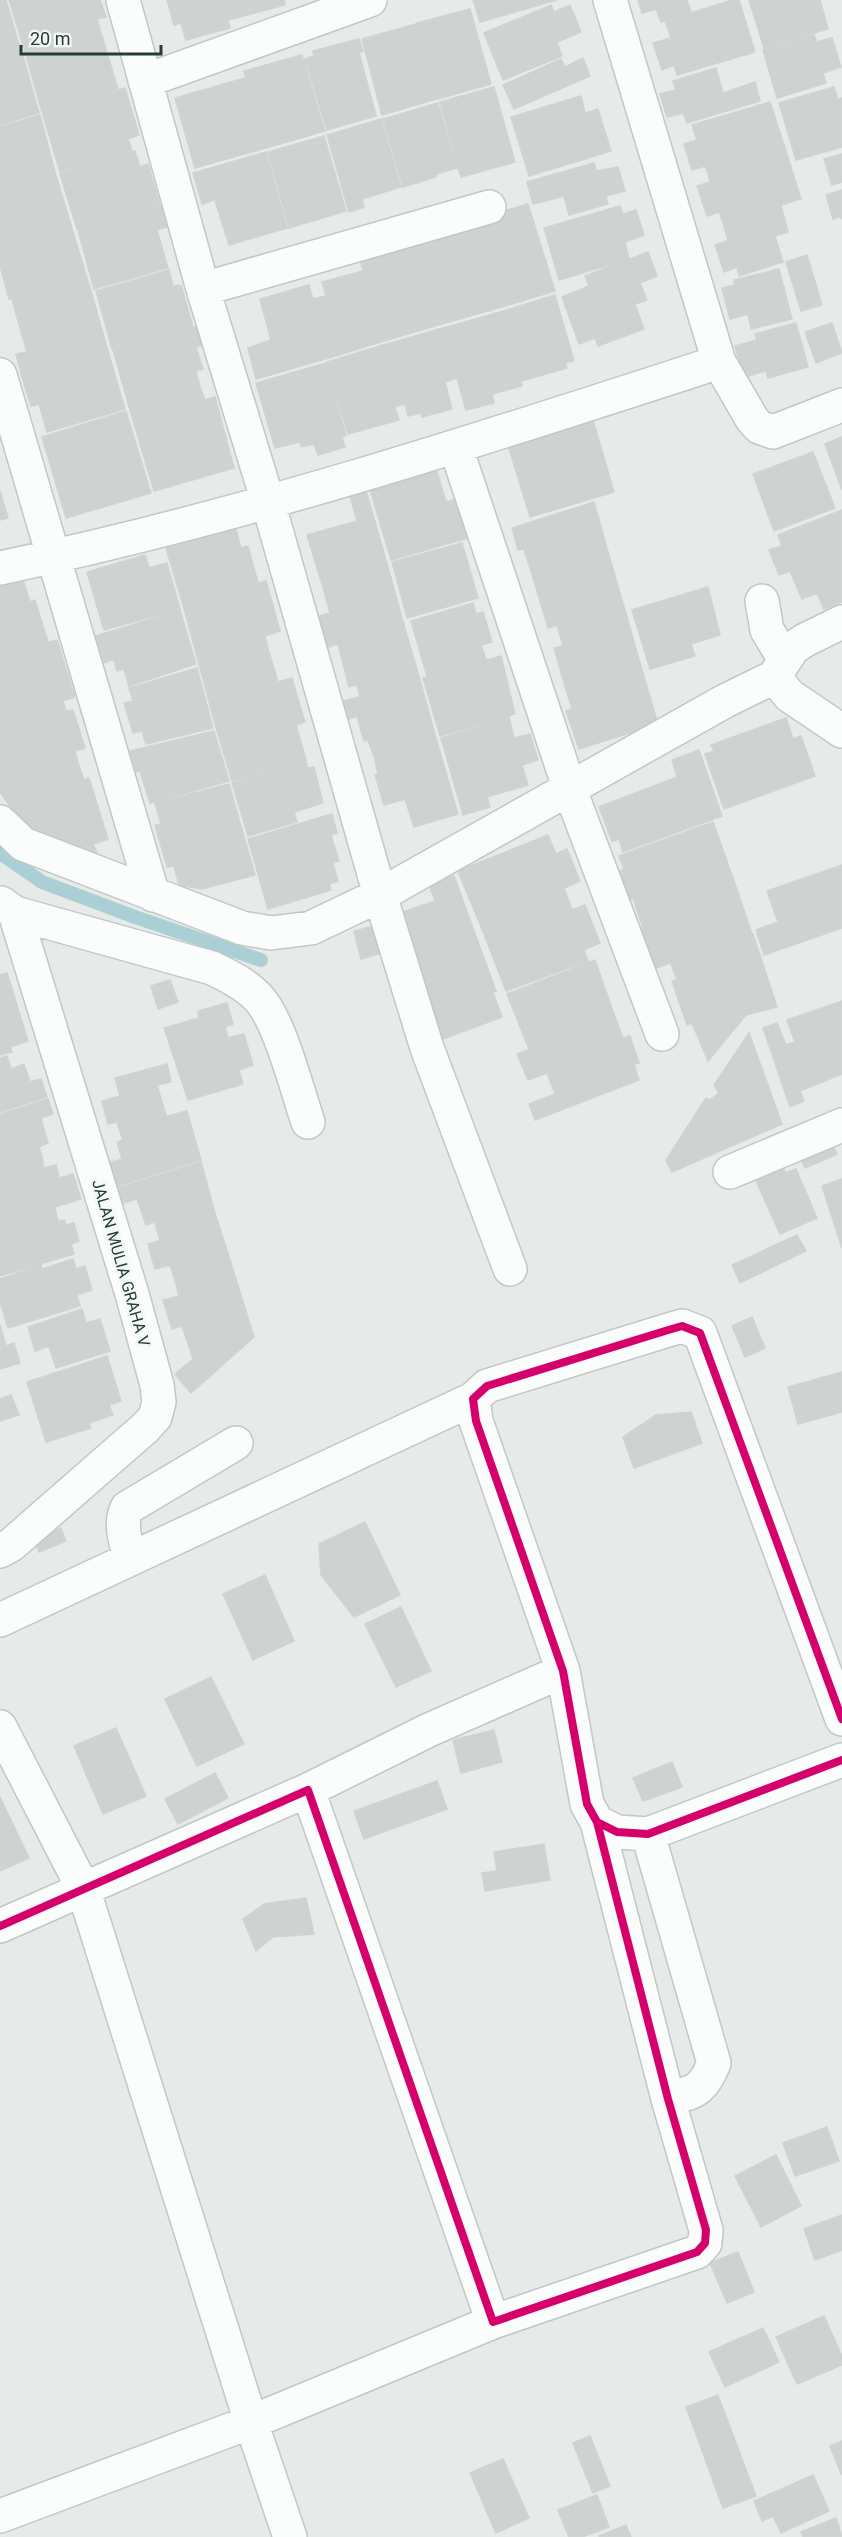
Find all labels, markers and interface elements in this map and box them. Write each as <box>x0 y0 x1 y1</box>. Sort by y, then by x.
scale bar <box>21 18 160 56</box>
text: 20 m <box>30 28 70 49</box>
street label: JALAN MULIA GRAHA V <box>88 1177 154 1349</box>

